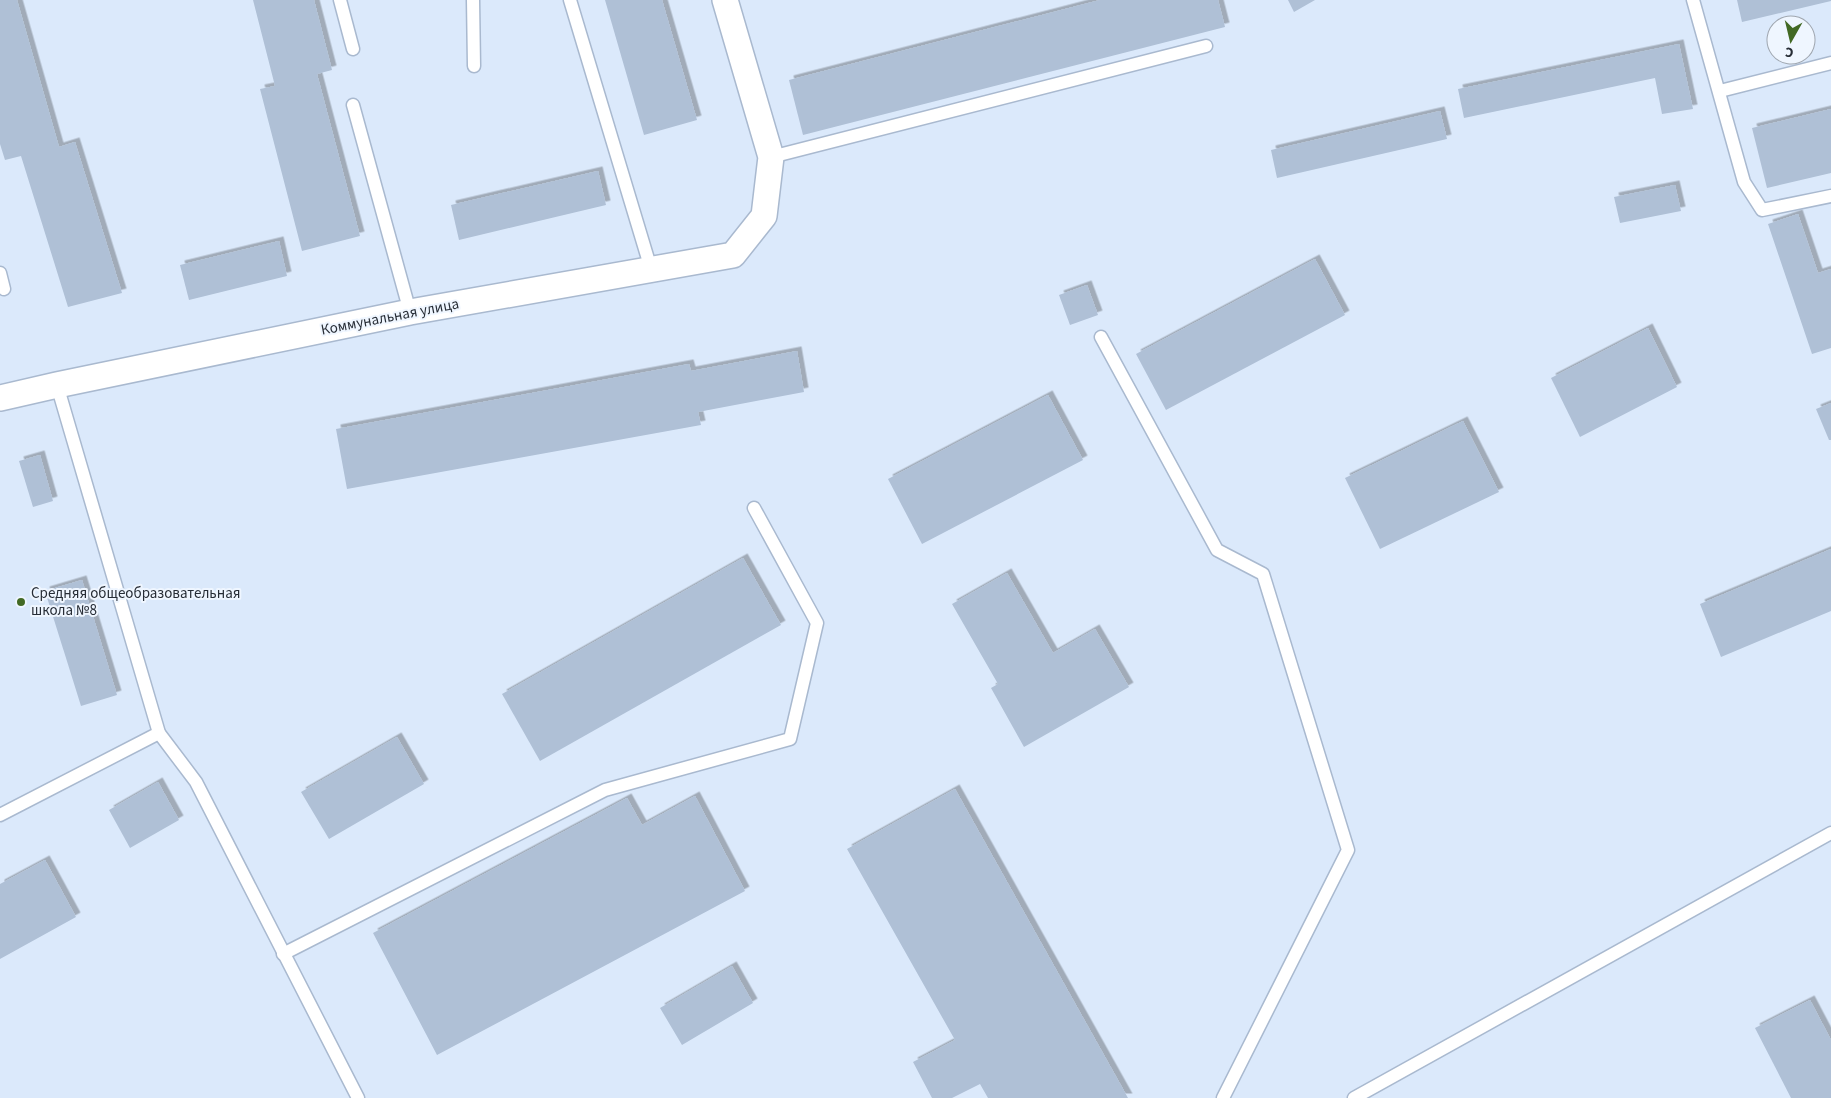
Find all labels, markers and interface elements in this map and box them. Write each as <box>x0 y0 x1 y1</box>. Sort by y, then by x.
north arrow <box>1766 15 1816 65</box>
text: С <box>1784 41 1795 62</box>
street label: Коммунальная улица <box>319 293 461 341</box>
place label: Средняя общеобразовательная школа №8 <box>31 583 240 621</box>
marker: Средняя общеобразовательная школа №8 <box>15 596 27 608</box>

